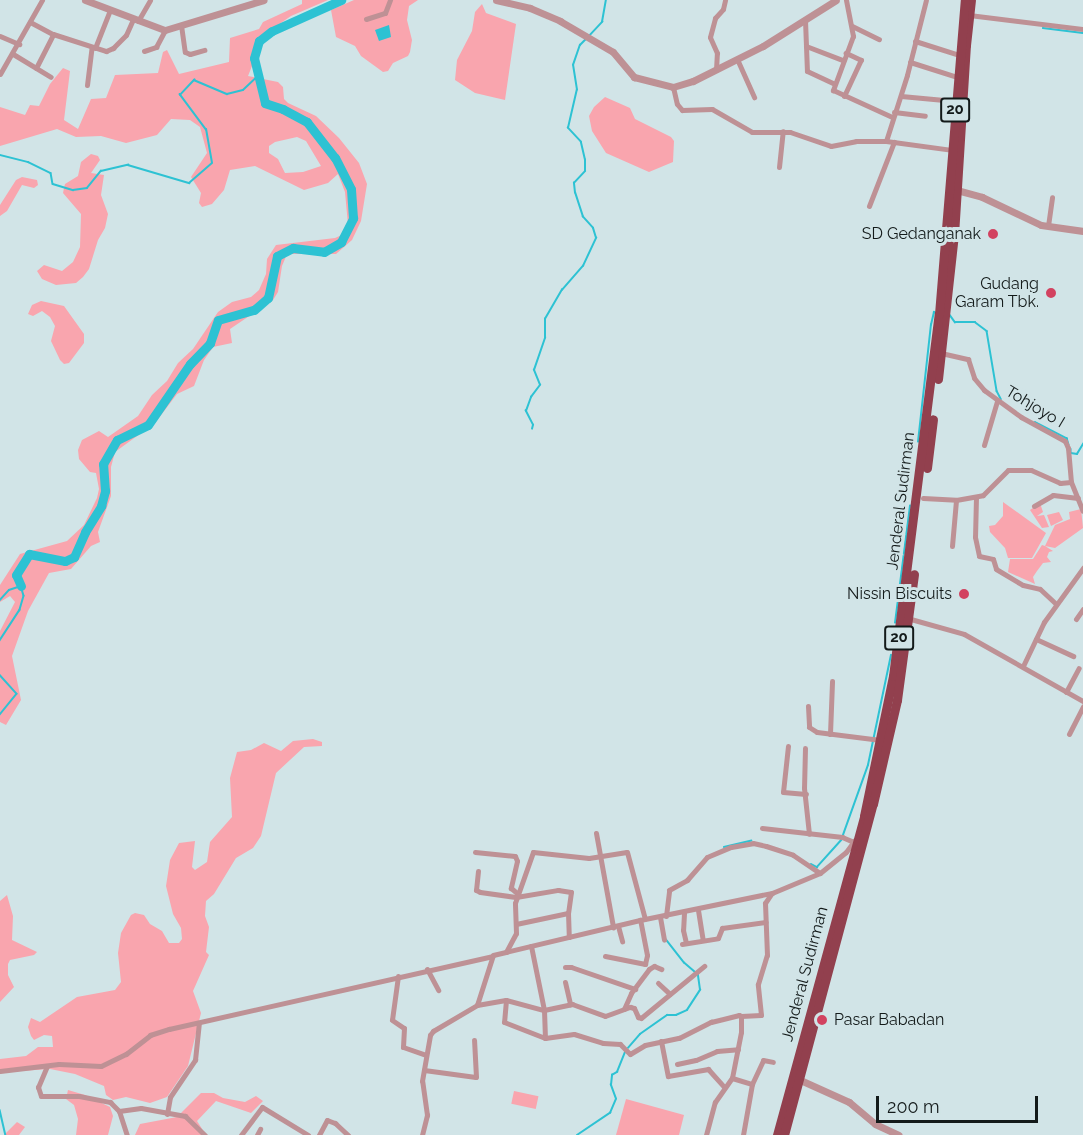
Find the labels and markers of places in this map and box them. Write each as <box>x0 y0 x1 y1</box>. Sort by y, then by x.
place label: SD Gedanganak <box>862 224 981 244</box>
marker: SD Gedanganak <box>986 227 1000 241</box>
place label: Gudang Garam Tbk. <box>955 274 1039 312</box>
marker: Gudang Garam Tbk. <box>1044 286 1058 300</box>
place label: Nissin Biscuits <box>847 584 952 604</box>
marker: Nissin Biscuits <box>957 587 971 601</box>
place label: Pasar Babadan <box>834 1010 945 1030</box>
marker: Pasar Babadan <box>815 1013 829 1027</box>

